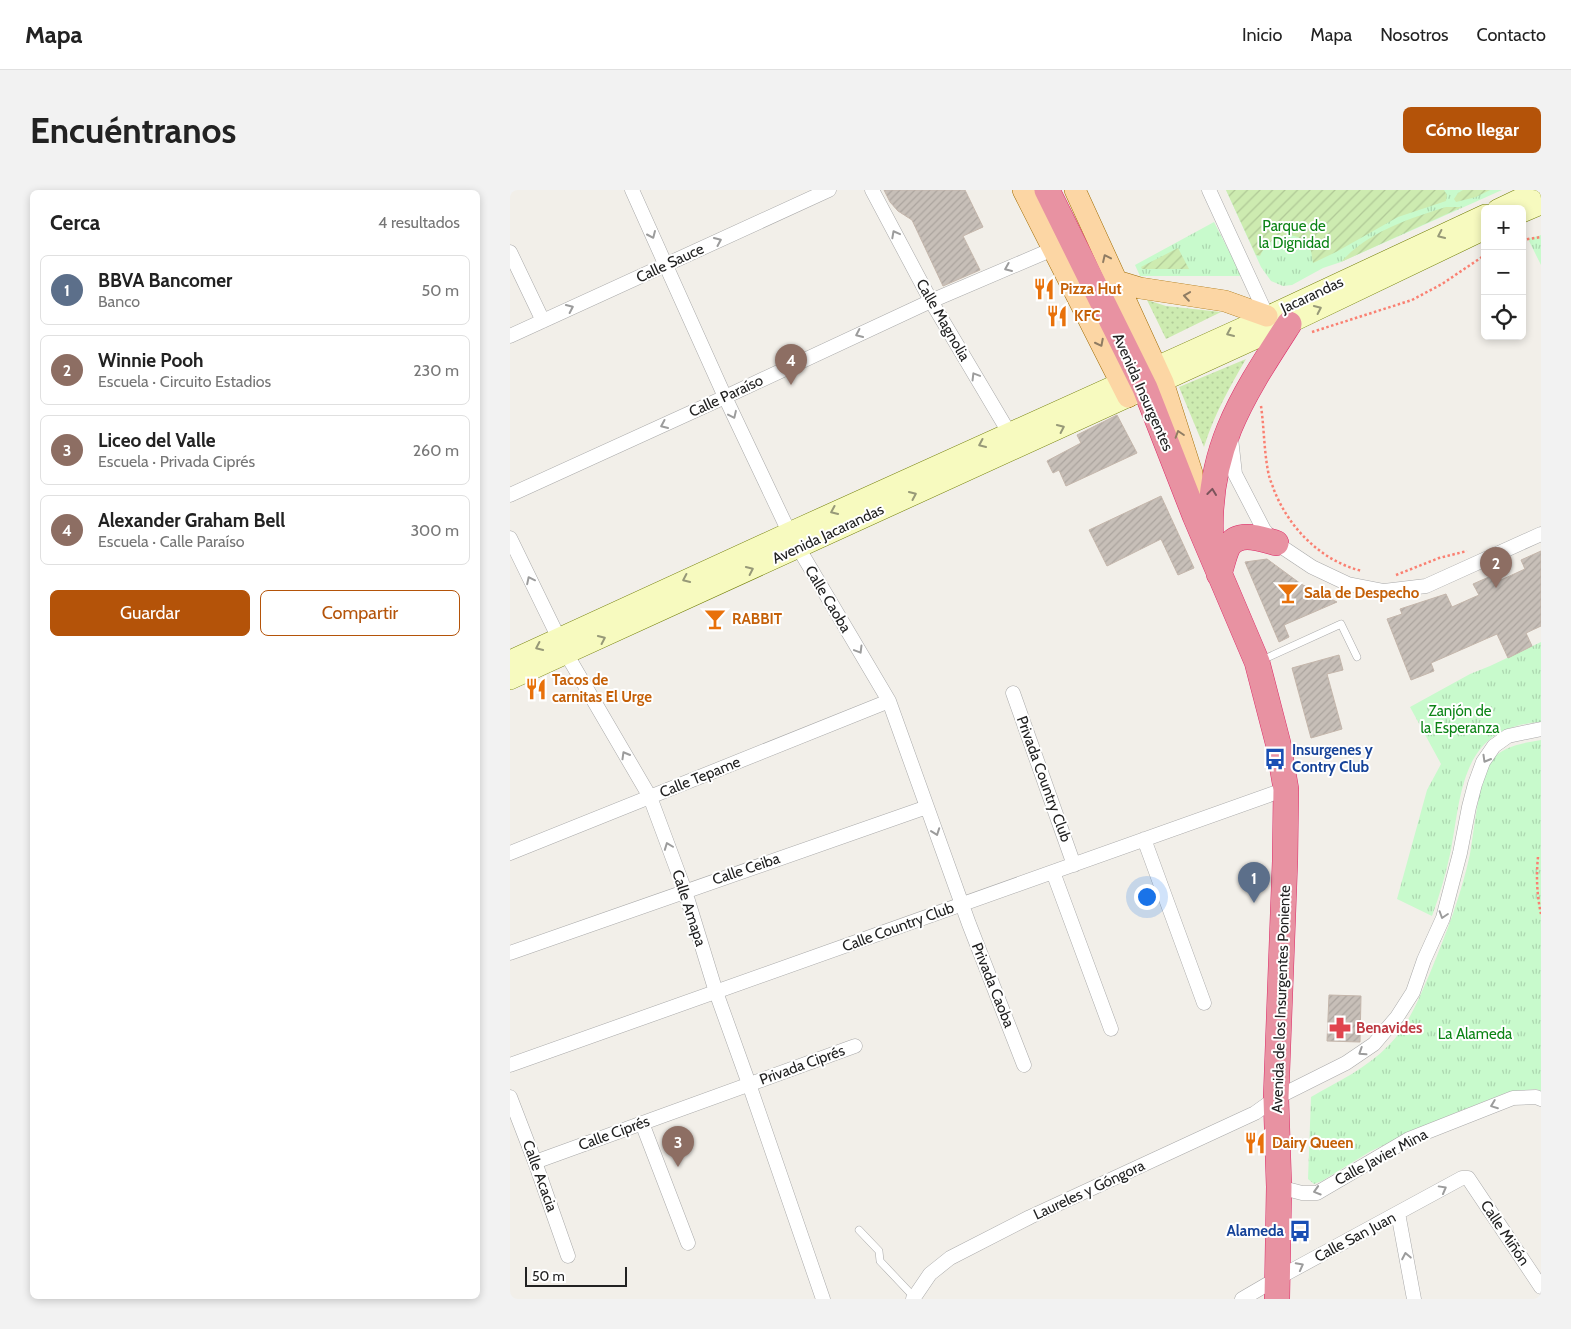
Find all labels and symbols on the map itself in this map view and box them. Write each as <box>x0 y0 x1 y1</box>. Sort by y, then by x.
park label: Parque de la Dignidad <box>1259 217 1329 252</box>
one-way arrow <box>1437 229 1446 239</box>
one-way arrow <box>645 230 656 239</box>
one-way arrow <box>892 231 902 240</box>
one-way arrow <box>713 236 722 247</box>
street label: Calle Sauce <box>633 239 707 287</box>
one-way arrow <box>1102 254 1113 263</box>
one-way arrow <box>1004 262 1013 273</box>
street label: Jacarandas <box>1277 273 1346 318</box>
street label: Calle Magnolia <box>912 276 974 365</box>
restaurant icon: Pizza Hut <box>1031 276 1057 302</box>
place label: Pizza Hut <box>1060 280 1122 298</box>
one-way arrow <box>1182 291 1190 302</box>
restaurant icon: KFC <box>1044 303 1070 329</box>
one-way arrow <box>565 305 574 315</box>
one-way arrow <box>1313 305 1322 316</box>
place label: KFC <box>1074 307 1100 325</box>
one-way arrow <box>1226 327 1235 337</box>
one-way arrow <box>855 328 864 338</box>
street label: Avenida Insurgentes <box>1109 330 1177 454</box>
one-way arrow <box>1094 338 1104 347</box>
pin: 4 <box>775 344 807 385</box>
street label: Calle Paraíso <box>686 371 766 421</box>
one-way arrow <box>972 372 982 381</box>
one-way arrow <box>727 410 738 419</box>
one-way arrow <box>660 418 669 429</box>
one-way arrow <box>1056 423 1065 434</box>
one-way arrow <box>1175 430 1185 439</box>
one-way arrow <box>978 438 987 449</box>
one-way arrow <box>1206 488 1217 496</box>
one-way arrow <box>908 491 917 502</box>
street label: Avenida Jacarandas <box>769 500 887 568</box>
one-way arrow <box>830 505 839 516</box>
pin: 2 <box>1480 547 1512 588</box>
street label: Calle Caoba <box>801 562 855 636</box>
one-way arrow <box>744 566 753 576</box>
one-way arrow <box>682 573 691 583</box>
one-way arrow <box>527 576 537 585</box>
bar icon: Sala de Despecho <box>1275 580 1301 606</box>
place label: Sala de Despecho <box>1304 584 1420 602</box>
bar icon: RABBIT <box>702 606 728 632</box>
place label: RABBIT <box>732 610 783 628</box>
one-way arrow <box>597 634 606 645</box>
one-way arrow <box>535 641 544 652</box>
one-way arrow <box>852 645 862 654</box>
place label: Tacos de carnitas El Urge <box>552 671 652 706</box>
restaurant icon: Tacos de carnitas El Urge <box>523 676 549 702</box>
park label: Zanjón de la Esperanza <box>1420 702 1500 737</box>
street label: Privada Country Club <box>1013 713 1075 845</box>
place label: Insurgenes y Contry Club <box>1292 741 1374 776</box>
bus stop icon: Insurgenes y Contry Club <box>1262 746 1288 772</box>
one-way arrow <box>622 751 632 760</box>
street label: Calle Tepame <box>657 753 743 801</box>
one-way arrow <box>1482 753 1492 762</box>
one-way arrow <box>930 827 940 835</box>
one-way arrow <box>664 842 675 851</box>
street label: Calle Ceiba <box>710 849 783 889</box>
pin: 1 <box>1238 862 1270 903</box>
street label: Calle Amapa <box>668 867 710 949</box>
your location <box>1134 884 1160 910</box>
street label: Avenida de los Insurgentes Poniente <box>1268 884 1294 1113</box>
street label: Calle Country Club <box>840 898 956 956</box>
one-way arrow <box>1439 910 1449 919</box>
street label: Privada Caoba <box>968 940 1018 1031</box>
pharmacy icon: Benavides <box>1327 1015 1353 1041</box>
place label: Benavides <box>1356 1019 1422 1037</box>
park label: La Alameda <box>1438 1025 1513 1043</box>
street label: Privada Ciprés <box>757 1041 847 1089</box>
one-way arrow <box>1358 1046 1367 1055</box>
one-way arrow <box>1490 1099 1499 1110</box>
street label: Calle Ciprés <box>576 1112 652 1154</box>
street label: Calle Javier Mina <box>1332 1125 1431 1189</box>
pin: 3 <box>662 1126 694 1167</box>
restaurant icon: Dairy Queen <box>1242 1130 1268 1156</box>
place label: Dairy Queen <box>1272 1134 1353 1152</box>
street label: Calle Acacia <box>519 1138 562 1215</box>
street label: Laureles y Góngora <box>1031 1156 1148 1224</box>
one-way arrow <box>1313 1185 1321 1195</box>
one-way arrow <box>1437 1185 1446 1195</box>
street label: Calle Miñón <box>1477 1197 1533 1269</box>
street label: Calle San Juan <box>1311 1208 1399 1266</box>
bus stop icon: Alameda <box>1287 1218 1313 1244</box>
place label: Alameda <box>1227 1222 1285 1240</box>
one-way arrow <box>1402 1252 1412 1260</box>
one-way arrow <box>1295 1262 1304 1272</box>
scale bar <box>525 1264 628 1287</box>

